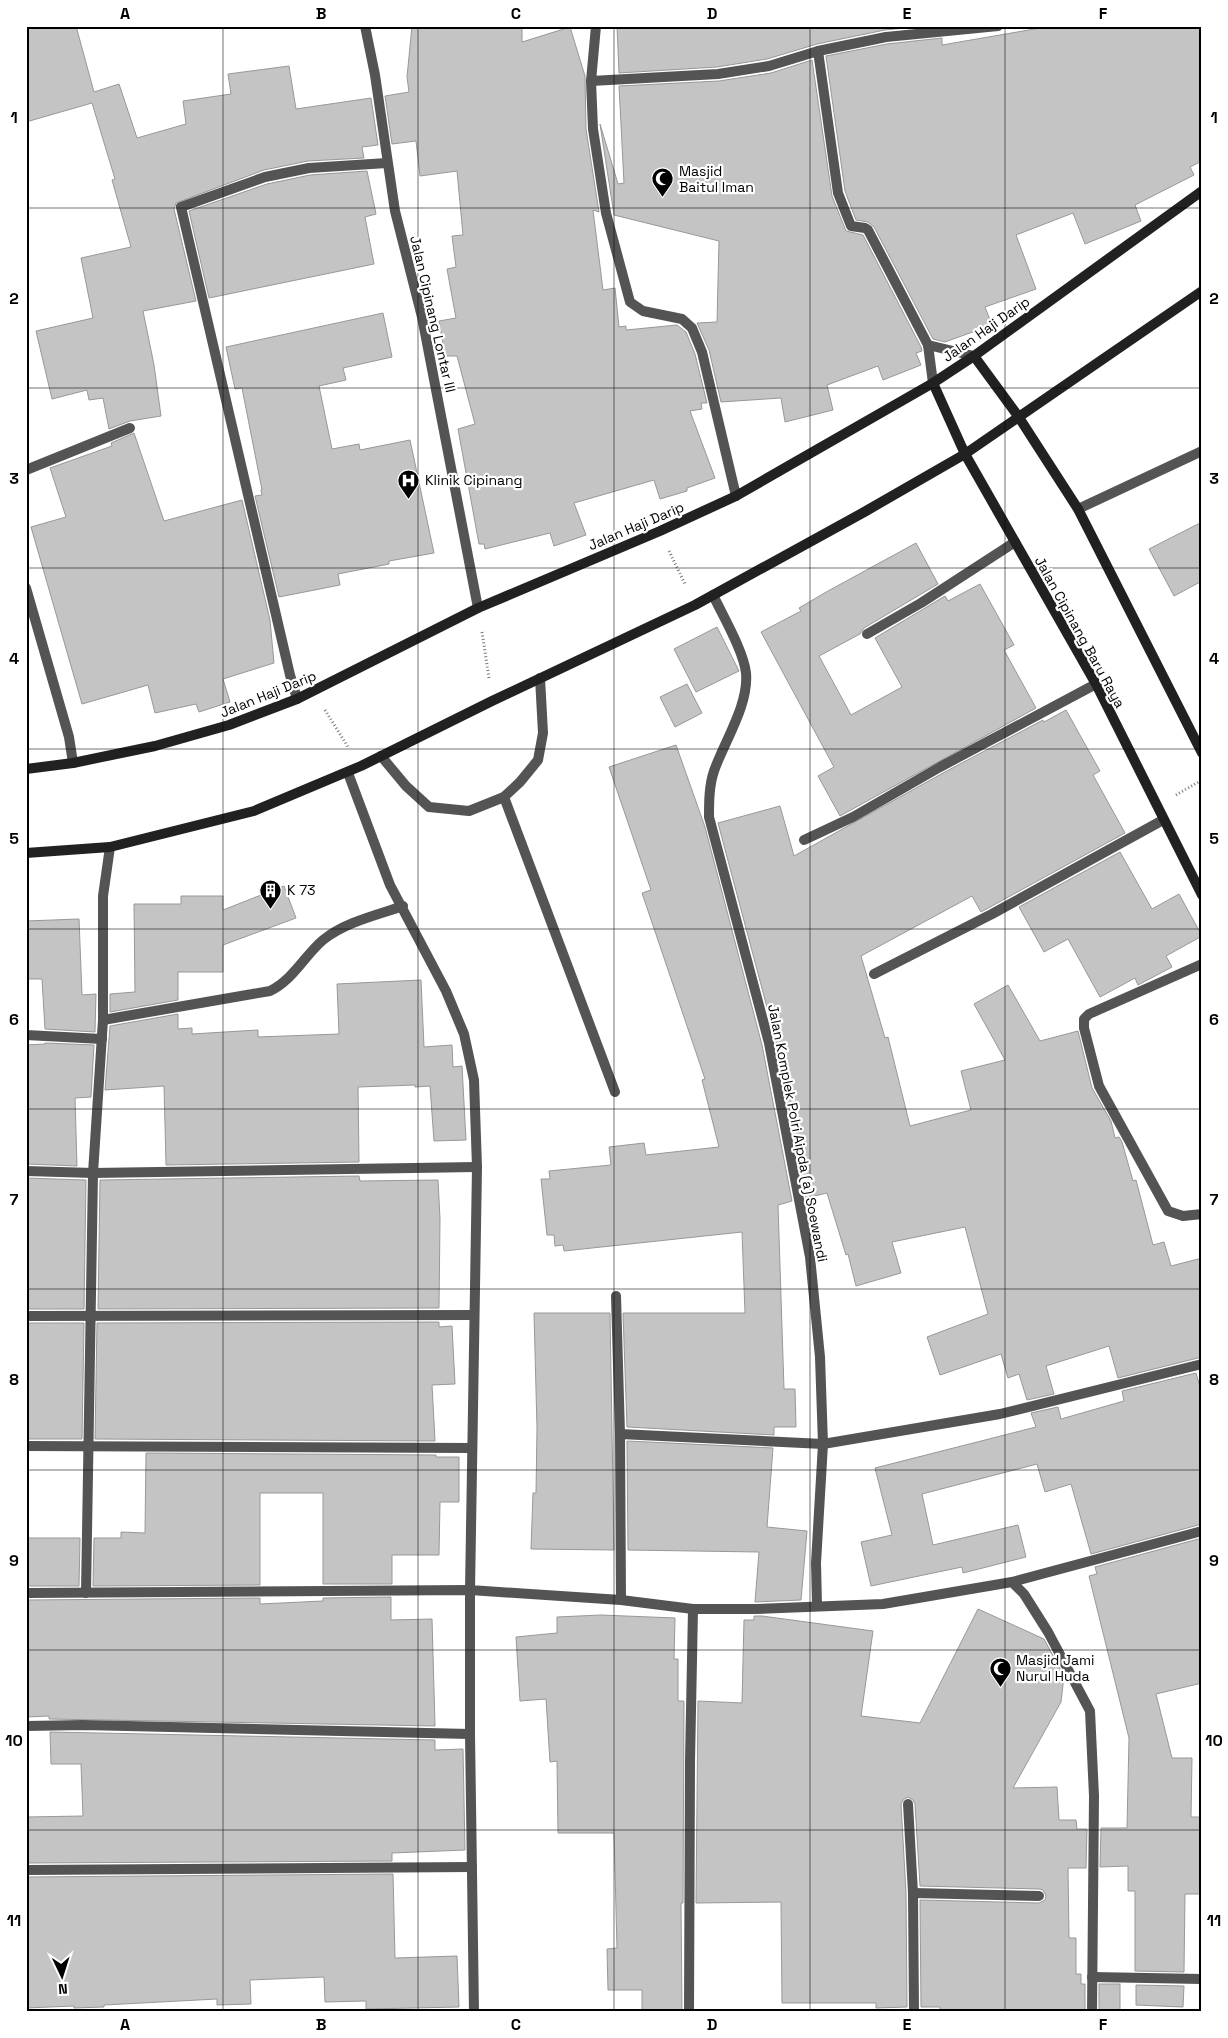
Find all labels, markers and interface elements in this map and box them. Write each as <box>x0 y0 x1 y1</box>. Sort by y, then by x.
text: A <box>120 3 130 24</box>
text: B <box>316 3 326 24</box>
text: C <box>511 3 521 24</box>
text: D <box>707 3 717 24</box>
text: E <box>903 3 912 24</box>
text: F <box>1099 3 1108 24</box>
text: 1 <box>10 107 18 128</box>
text: 1 <box>1210 107 1218 128</box>
place label: Masjid Baitul Iman <box>679 162 754 196</box>
mosque icon: Masjid Baitul Iman <box>651 167 675 198</box>
street label: Jalan Cipinang Lontar III <box>406 234 460 394</box>
text: 2 <box>9 288 19 309</box>
text: 2 <box>1209 288 1219 309</box>
street label: Jalan Haji Darip <box>939 292 1033 366</box>
text: 3 <box>9 468 19 489</box>
hospital icon: Klinik Cipinang <box>397 468 421 499</box>
text: 3 <box>1209 468 1219 489</box>
place label: Klinik Cipinang <box>425 471 523 489</box>
street label: Jalan Haji Darip <box>585 498 687 554</box>
street label: Jalan Cipinang Baru Raya <box>1031 553 1129 711</box>
text: 4 <box>9 648 19 669</box>
text: 4 <box>1209 648 1219 669</box>
street label: Jalan Haji Darip <box>217 666 319 722</box>
text: 5 <box>9 828 19 849</box>
text: 5 <box>1209 828 1219 849</box>
building icon: K 73 <box>259 878 283 909</box>
place label: K 73 <box>287 881 316 899</box>
street label: Jalan Komplek Polri Aipda (a) Soewandi <box>764 1002 832 1264</box>
text: 6 <box>9 1009 19 1030</box>
text: 6 <box>1209 1009 1219 1030</box>
text: 7 <box>10 1189 19 1210</box>
text: 7 <box>1210 1189 1219 1210</box>
text: 8 <box>9 1369 19 1390</box>
text: 8 <box>1209 1369 1219 1390</box>
text: 9 <box>9 1550 19 1571</box>
text: 9 <box>1209 1550 1219 1571</box>
place label: Masjid Jami Nurul Huda <box>1016 1651 1094 1685</box>
mosque icon: Masjid Jami Nurul Huda <box>988 1656 1012 1687</box>
text: 10 <box>5 1730 23 1751</box>
text: 10 <box>1205 1730 1223 1751</box>
text: 11 <box>7 1910 21 1931</box>
text: 11 <box>1207 1910 1221 1931</box>
north arrow <box>38 1950 88 2000</box>
text: N <box>58 1980 68 1998</box>
text: A <box>120 2014 130 2035</box>
text: B <box>316 2014 326 2035</box>
text: C <box>511 2014 521 2035</box>
text: D <box>707 2014 717 2035</box>
text: E <box>903 2014 912 2035</box>
text: F <box>1099 2014 1108 2035</box>

